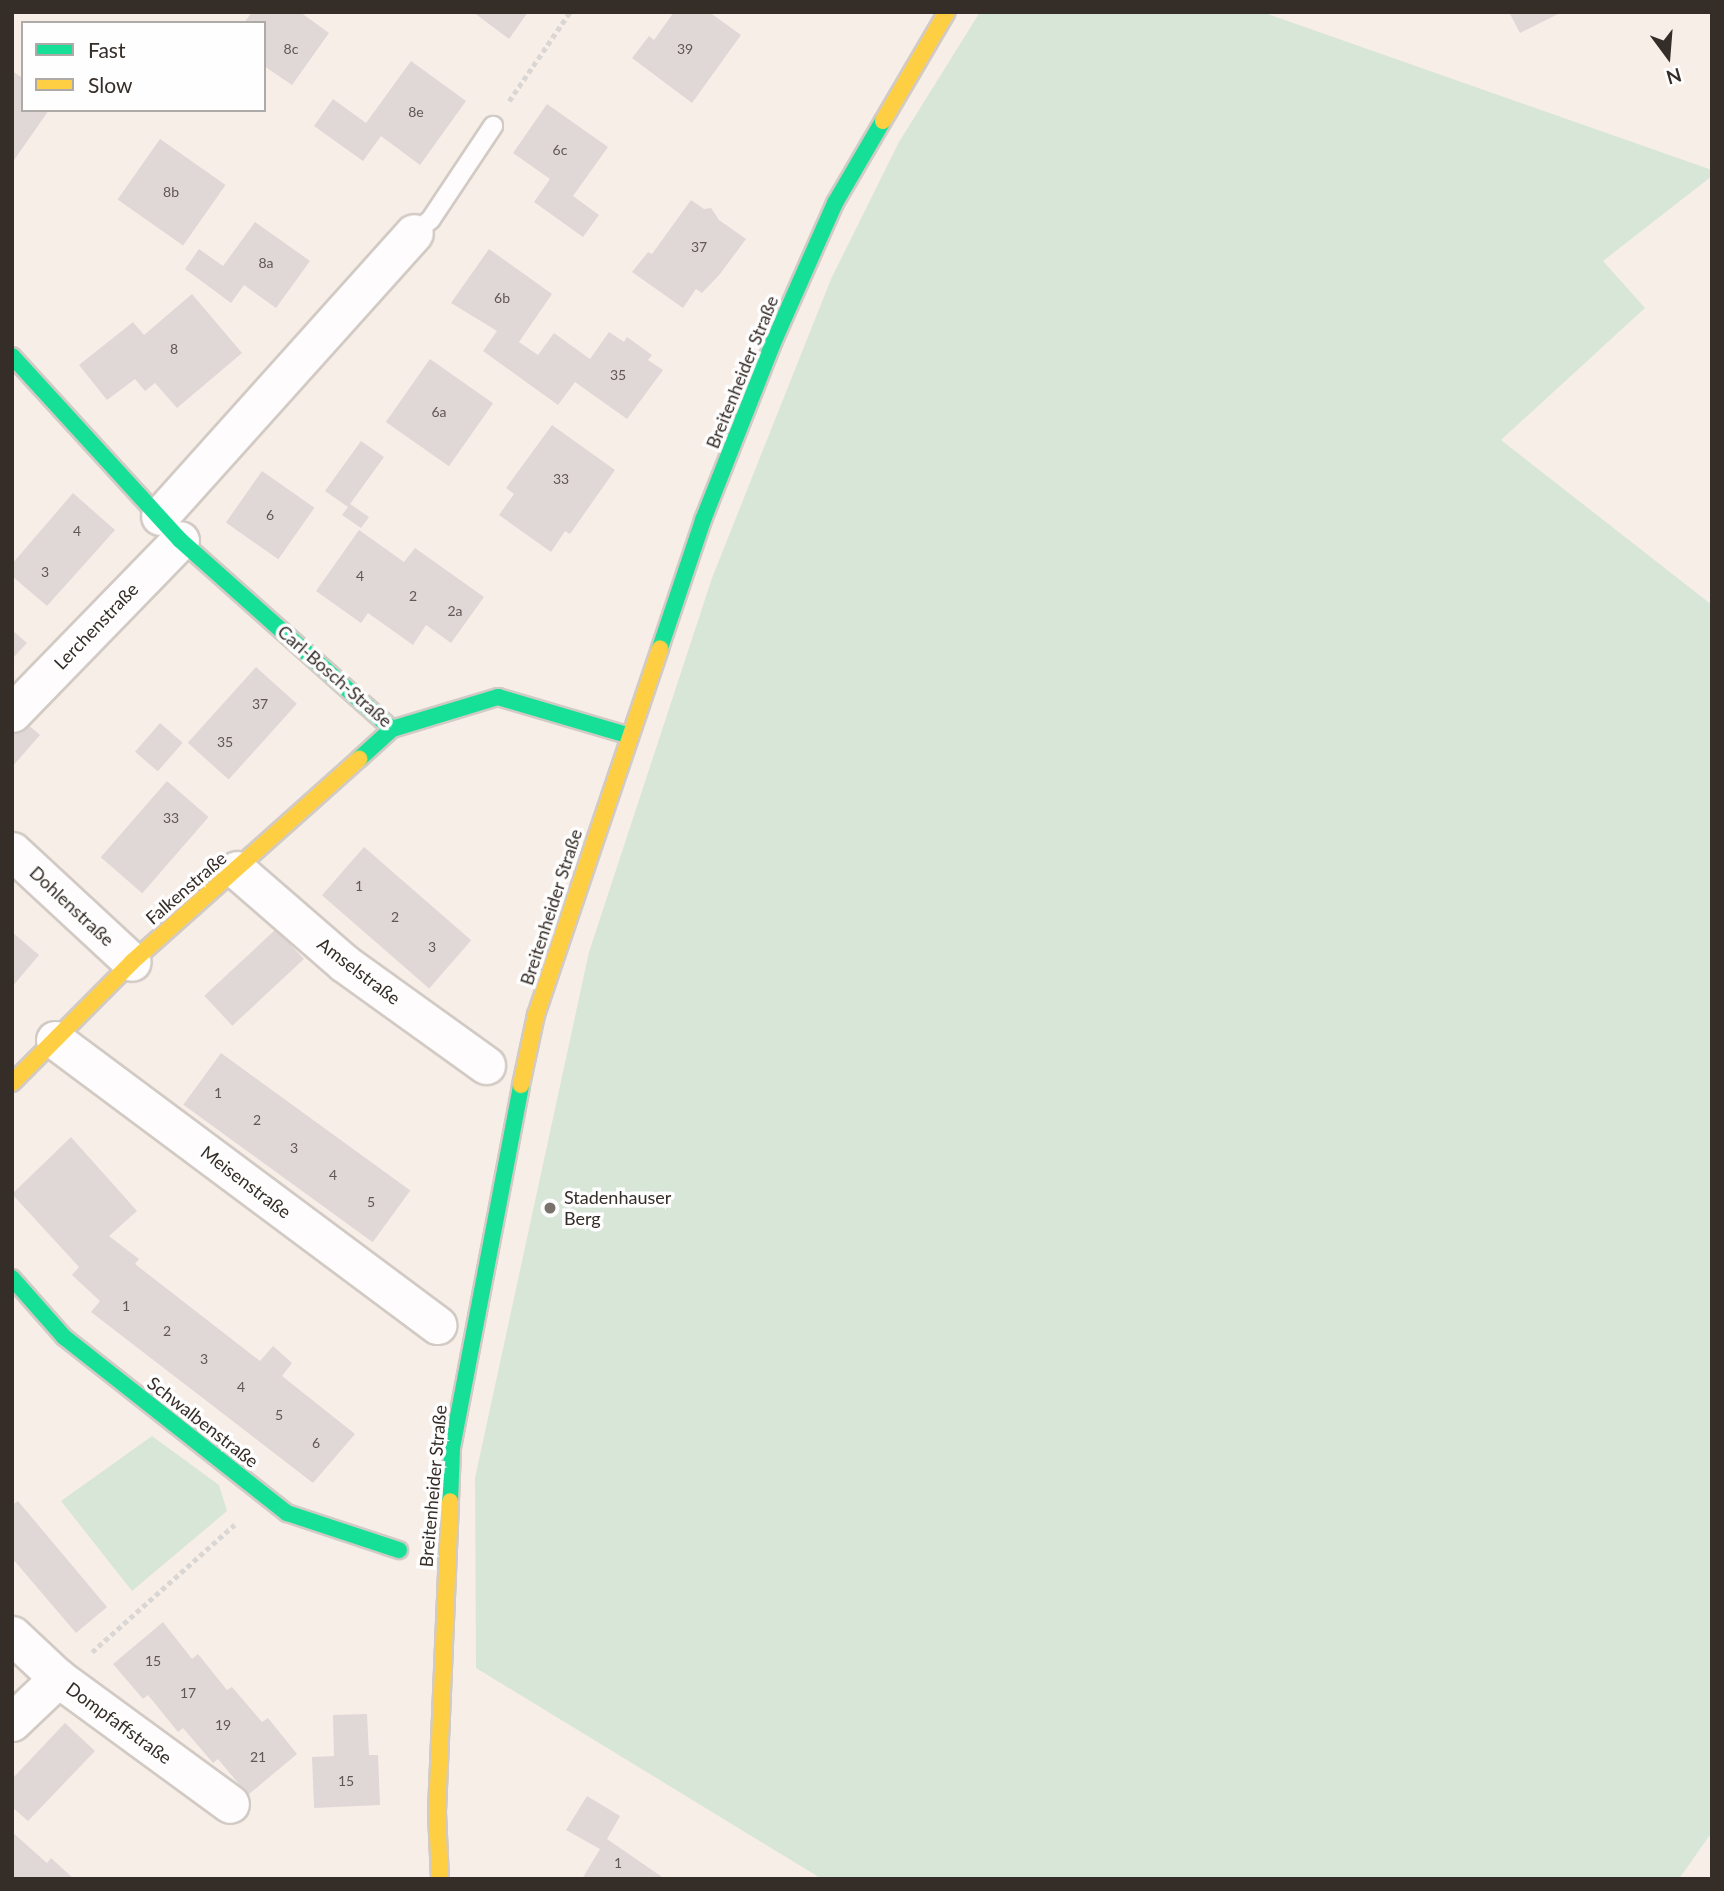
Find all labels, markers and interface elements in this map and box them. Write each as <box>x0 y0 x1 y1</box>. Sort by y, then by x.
legend <box>21 21 266 112</box>
north arrow <box>1633 21 1703 91</box>
text: Fast <box>88 37 125 62</box>
house number: 8c <box>284 41 298 57</box>
house number: 39 <box>677 41 693 57</box>
text: N <box>1664 64 1684 90</box>
text: Slow <box>88 72 132 97</box>
house number: 8e <box>408 104 424 120</box>
house number: 6c <box>553 142 567 158</box>
house number: 8b <box>163 184 179 200</box>
house number: 37 <box>691 239 707 255</box>
house number: 8a <box>258 255 274 271</box>
house number: 6b <box>494 290 510 306</box>
street label: Breitenheider Straße <box>701 292 783 452</box>
house number: 8 <box>170 341 178 357</box>
house number: 35 <box>610 367 626 383</box>
house number: 6a <box>431 404 447 420</box>
house number: 33 <box>553 471 569 487</box>
house number: 6 <box>266 507 274 523</box>
house number: 4 <box>73 523 81 539</box>
house number: 3 <box>41 564 49 580</box>
house number: 4 <box>356 568 364 584</box>
street label: Lerchenstraße <box>49 578 143 674</box>
house number: 2 <box>409 588 417 604</box>
house number: 2a <box>447 603 463 619</box>
street label: Carl-Bosch-Straße <box>273 620 397 732</box>
house number: 37 <box>252 696 268 712</box>
house number: 35 <box>217 734 233 750</box>
house number: 33 <box>163 810 179 826</box>
street label: Breitenheider Straße <box>516 826 586 988</box>
street label: Falkenstraße <box>141 847 231 929</box>
street label: Dohlenstraße <box>25 862 119 950</box>
house number: 1 <box>355 878 363 894</box>
house number: 2 <box>391 909 399 925</box>
street label: Amselstraße <box>313 933 405 1009</box>
house number: 3 <box>428 939 436 955</box>
house number: 1 <box>214 1085 222 1101</box>
house number: 2 <box>253 1112 261 1128</box>
house number: 3 <box>290 1140 298 1156</box>
street label: Meisenstraße <box>197 1141 295 1223</box>
house number: 4 <box>329 1167 337 1183</box>
place label: Stadenhauser Berg <box>564 1187 671 1230</box>
house number: 5 <box>367 1194 375 1210</box>
marker: Stadenhauser Berg <box>542 1200 558 1216</box>
house number: 1 <box>122 1298 130 1314</box>
house number: 2 <box>163 1323 171 1339</box>
house number: 3 <box>200 1351 208 1367</box>
street label: Schwalbenstraße <box>143 1372 263 1472</box>
house number: 4 <box>237 1379 245 1395</box>
street label: Breitenheider Straße <box>415 1404 451 1568</box>
house number: 5 <box>275 1407 283 1423</box>
house number: 6 <box>312 1435 320 1451</box>
house number: 15 <box>145 1653 161 1669</box>
street label: Dompfaffstraße <box>62 1677 176 1769</box>
house number: 17 <box>180 1685 196 1701</box>
house number: 19 <box>215 1717 231 1733</box>
house number: 21 <box>250 1749 266 1765</box>
house number: 15 <box>338 1773 354 1789</box>
house number: 1 <box>614 1855 622 1871</box>

